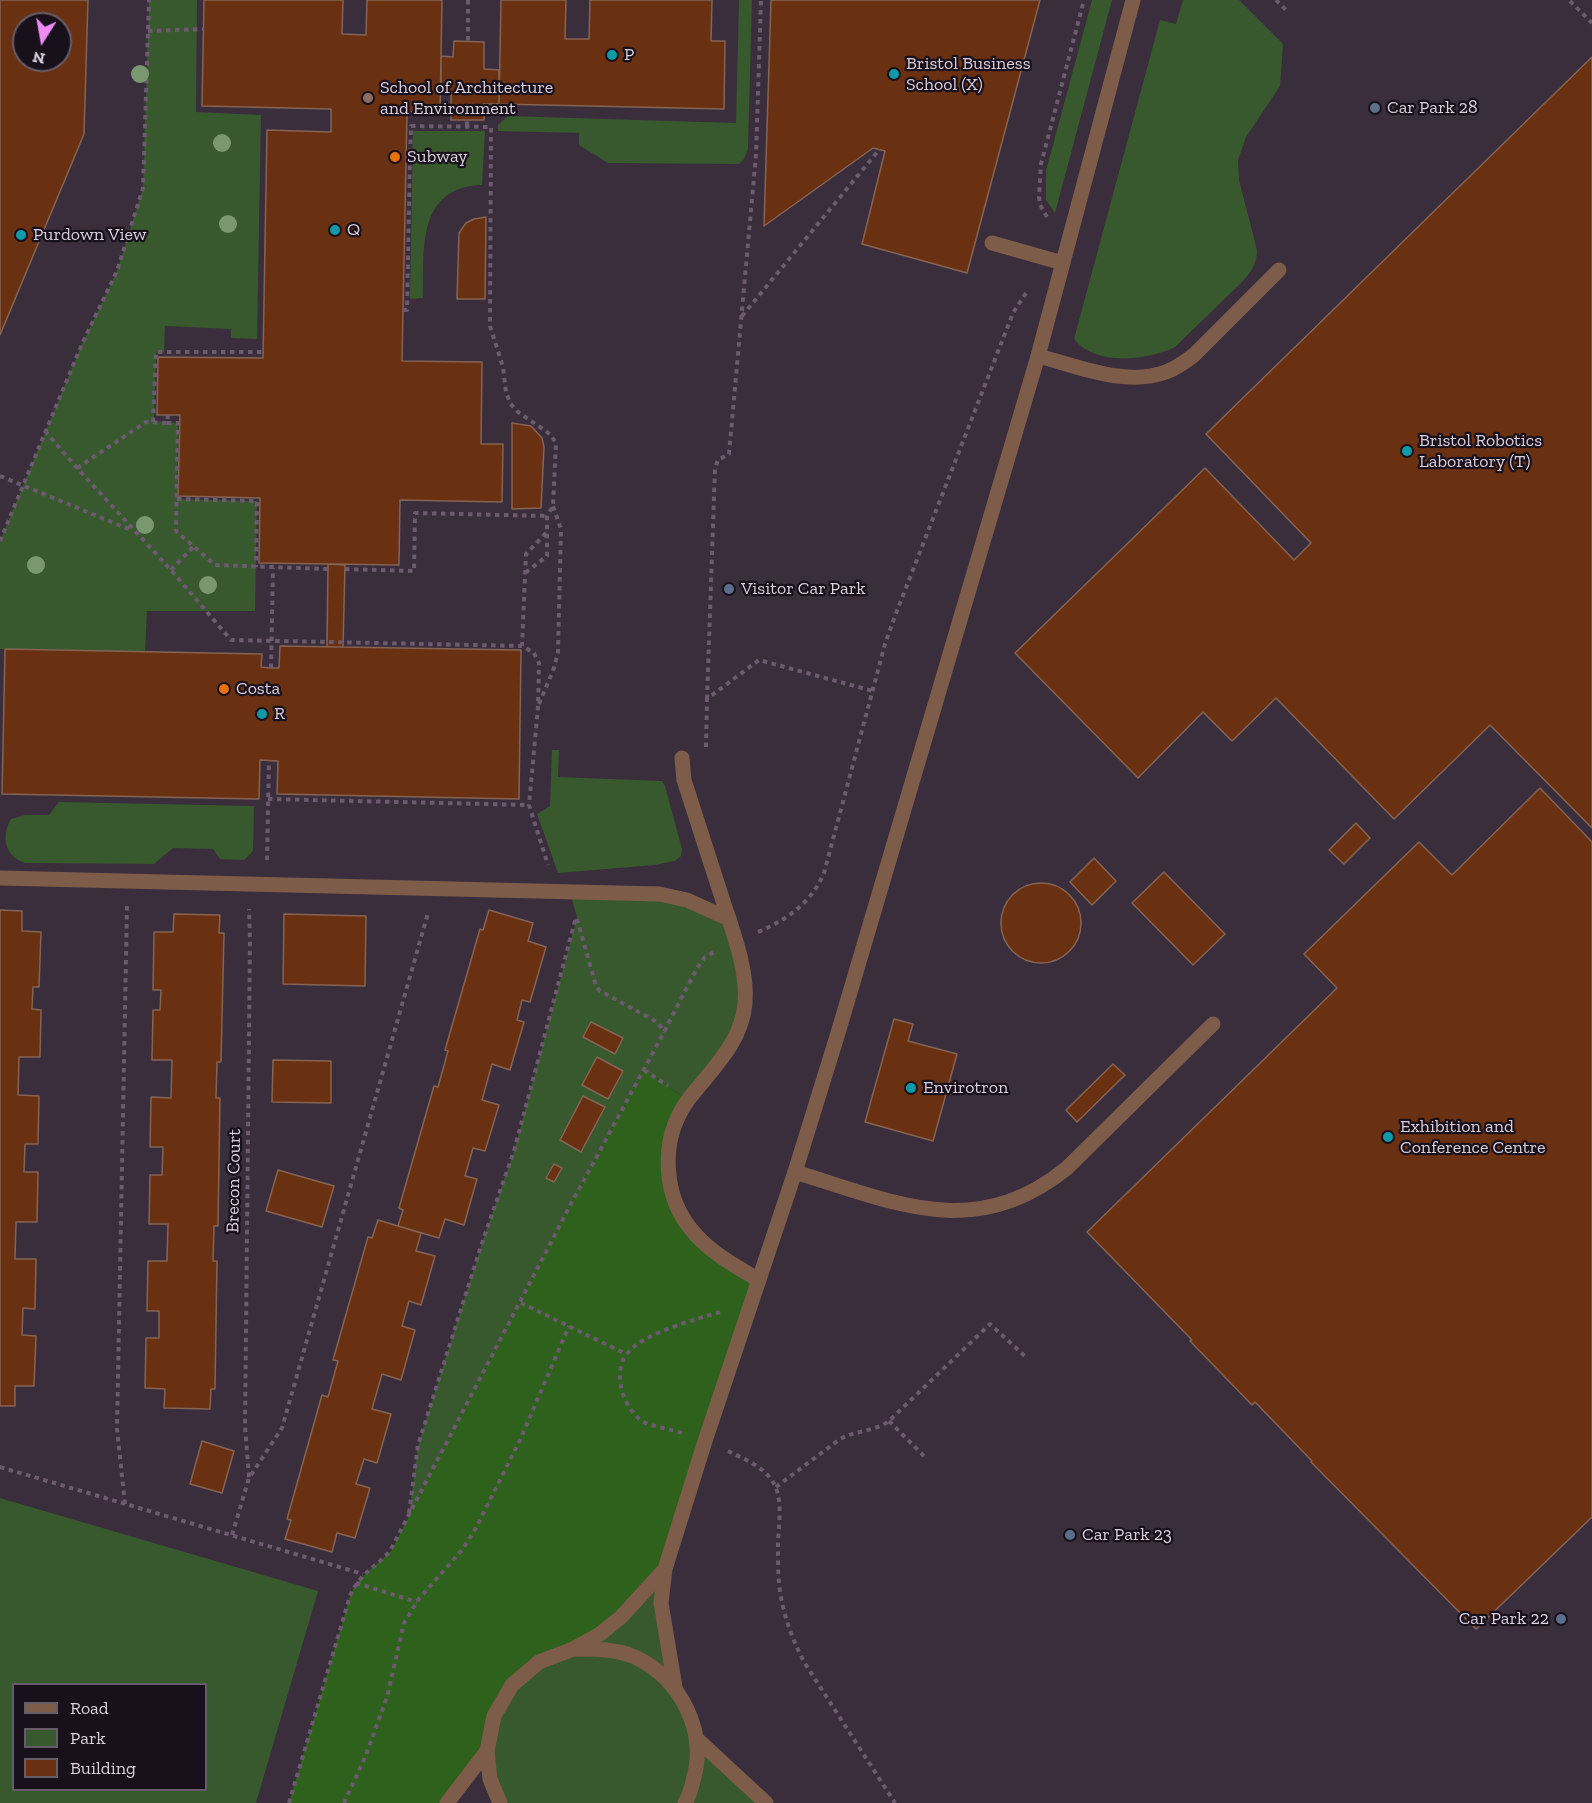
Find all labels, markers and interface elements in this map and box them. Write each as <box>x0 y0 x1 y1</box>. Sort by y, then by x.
north arrow <box>12 12 72 72</box>
place label: P <box>624 44 634 66</box>
text: N <box>31 48 47 69</box>
marker: P <box>605 48 619 62</box>
place label: Bristol Business School (X) <box>906 53 1031 96</box>
marker: Bristol Business School (X) <box>887 67 901 81</box>
place label: School of Architecture and Environment <box>380 77 553 119</box>
marker: School of Architecture and Environment <box>361 91 375 105</box>
place label: Car Park 28 <box>1387 97 1478 119</box>
marker: Car Park 28 <box>1368 101 1382 115</box>
place label: Subway <box>407 146 467 168</box>
marker: Subway <box>388 150 402 164</box>
place label: Q <box>347 219 360 241</box>
marker: Q <box>328 223 342 237</box>
place label: Purdown View <box>33 224 147 246</box>
marker: Purdown View <box>14 228 28 242</box>
place label: Bristol Robotics Laboratory (T) <box>1419 430 1542 472</box>
marker: Bristol Robotics Laboratory (T) <box>1400 444 1414 458</box>
place label: Visitor Car Park <box>741 578 866 600</box>
marker: Visitor Car Park <box>722 582 736 596</box>
place label: Costa <box>236 678 280 700</box>
marker: Costa <box>217 682 231 696</box>
place label: R <box>274 703 285 725</box>
marker: R <box>255 707 269 721</box>
place label: Envirotron <box>923 1077 1008 1099</box>
marker: Envirotron <box>904 1081 918 1095</box>
place label: Exhibition and Conference Centre <box>1400 1116 1546 1158</box>
street label: Brecon Court <box>222 1129 246 1233</box>
marker: Exhibition and Conference Centre <box>1381 1130 1395 1144</box>
place label: Car Park 23 <box>1082 1524 1172 1546</box>
marker: Car Park 23 <box>1063 1528 1077 1542</box>
place label: Car Park 22 <box>1459 1608 1549 1630</box>
marker: Car Park 22 <box>1554 1612 1568 1626</box>
legend <box>12 1683 207 1791</box>
text: Road <box>70 1697 109 1719</box>
text: Park <box>70 1727 106 1749</box>
text: Building <box>70 1757 136 1779</box>

